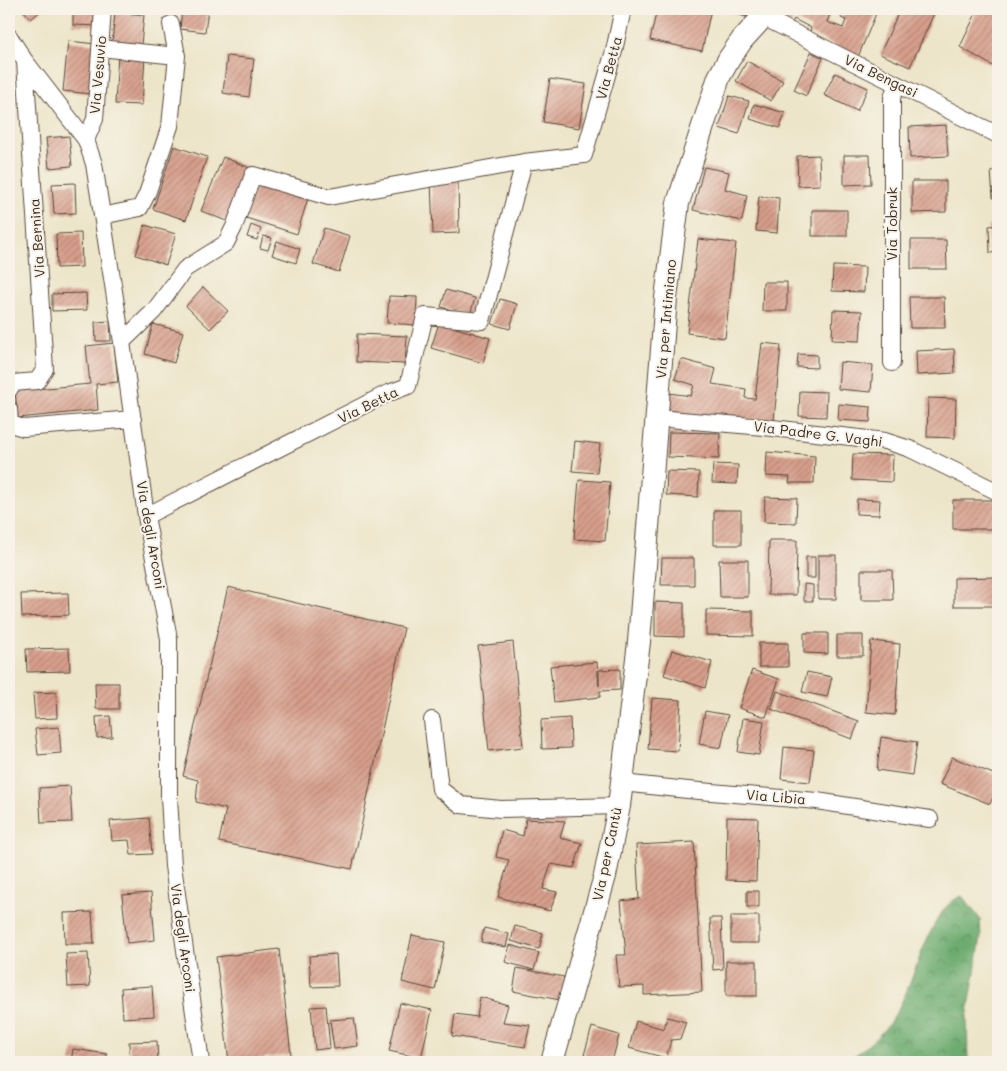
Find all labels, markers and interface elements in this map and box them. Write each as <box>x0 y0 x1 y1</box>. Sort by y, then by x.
street label: Via Betta <box>591 34 626 102</box>
street label: Via Vesuvio <box>85 35 110 115</box>
street label: Via Bengasi <box>841 50 921 102</box>
street label: Via Tobruk <box>882 187 901 261</box>
street label: Via Bernina <box>24 198 49 278</box>
street label: Via per Intimiano <box>651 258 680 379</box>
street label: Via Betta <box>334 382 401 427</box>
street label: Via Padre G. Vaghi <box>752 416 884 451</box>
street label: Via degli Arconi <box>133 479 170 591</box>
street label: Via Libia <box>745 784 807 809</box>
street label: Via per Cantù <box>587 805 626 903</box>
street label: Via degli Arconi <box>166 882 201 994</box>

